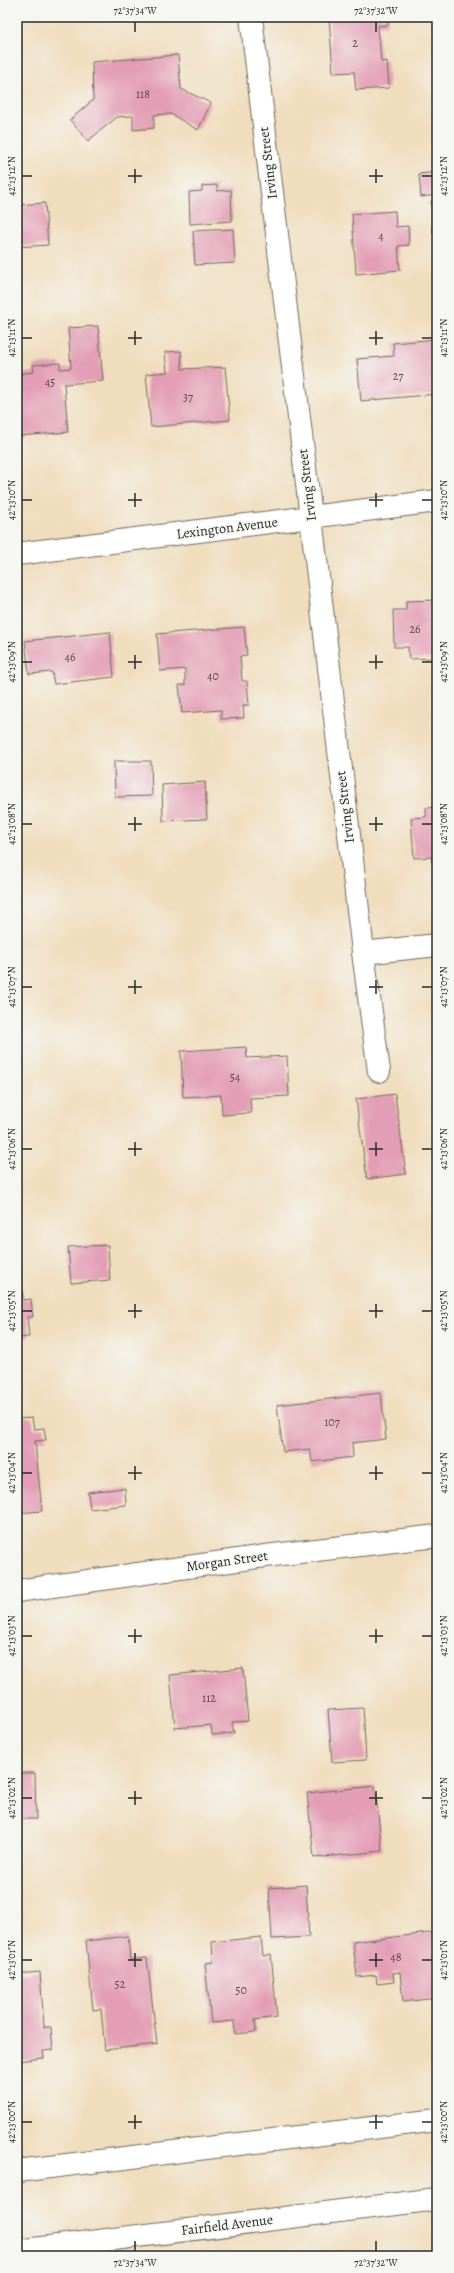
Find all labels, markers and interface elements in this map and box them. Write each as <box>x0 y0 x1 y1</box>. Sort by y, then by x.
text: 72°37'34"W <box>113 4 157 17</box>
text: 72°37'32"W <box>354 4 398 17</box>
house number: 2 <box>352 35 358 51</box>
house number: 118 <box>136 86 150 102</box>
street label: Irving Street <box>254 125 282 200</box>
text: 42°13'12"N <box>5 156 18 196</box>
text: 42°13'12"N <box>437 156 450 196</box>
house number: 4 <box>378 228 384 244</box>
text: 42°13'11"N <box>5 319 18 357</box>
text: 42°13'11"N <box>437 319 450 357</box>
house number: 27 <box>393 368 404 384</box>
house number: 45 <box>45 374 55 390</box>
house number: 37 <box>183 389 194 405</box>
street label: Irving Street <box>293 447 321 522</box>
text: 42°13'10"N <box>5 480 18 520</box>
text: 42°13'10"N <box>437 480 450 520</box>
street label: Lexington Avenue <box>175 512 279 544</box>
house number: 26 <box>409 621 421 637</box>
text: 42°13'09"N <box>5 641 18 683</box>
text: 42°13'09"N <box>437 641 450 683</box>
house number: 46 <box>65 649 76 665</box>
house number: 40 <box>207 668 219 684</box>
street label: Irving Street <box>331 769 359 844</box>
text: 42°13'08"N <box>5 803 18 845</box>
text: 42°13'08"N <box>437 803 450 845</box>
text: 42°13'07"N <box>5 966 18 1008</box>
text: 42°13'07"N <box>437 966 450 1008</box>
house number: 54 <box>230 1069 241 1085</box>
text: 42°13'06"N <box>5 1128 18 1170</box>
text: 42°13'06"N <box>437 1128 450 1170</box>
text: 42°13'05"N <box>5 1290 18 1332</box>
text: 42°13'05"N <box>437 1290 450 1332</box>
house number: 107 <box>324 1414 341 1430</box>
text: 42°13'04"N <box>5 1452 18 1494</box>
text: 42°13'04"N <box>437 1452 450 1494</box>
street label: Morgan Street <box>185 1546 269 1576</box>
text: 42°13'03"N <box>5 1615 18 1657</box>
text: 42°13'03"N <box>437 1615 450 1657</box>
house number: 112 <box>202 1690 216 1706</box>
text: 42°13'02"N <box>5 1777 18 1819</box>
text: 42°13'02"N <box>437 1777 450 1819</box>
text: 42°13'01"N <box>5 1940 18 1980</box>
text: 42°13'01"N <box>437 1940 450 1980</box>
house number: 48 <box>390 1949 402 1965</box>
house number: 52 <box>115 1976 126 1992</box>
house number: 50 <box>235 1982 247 1998</box>
text: 42°13'00"N <box>5 2101 18 2143</box>
text: 42°13'00"N <box>437 2101 450 2143</box>
street label: Fairfield Avenue <box>180 2210 274 2240</box>
text: 72°37'34"W <box>113 2256 157 2269</box>
text: 72°37'32"W <box>354 2256 398 2269</box>

